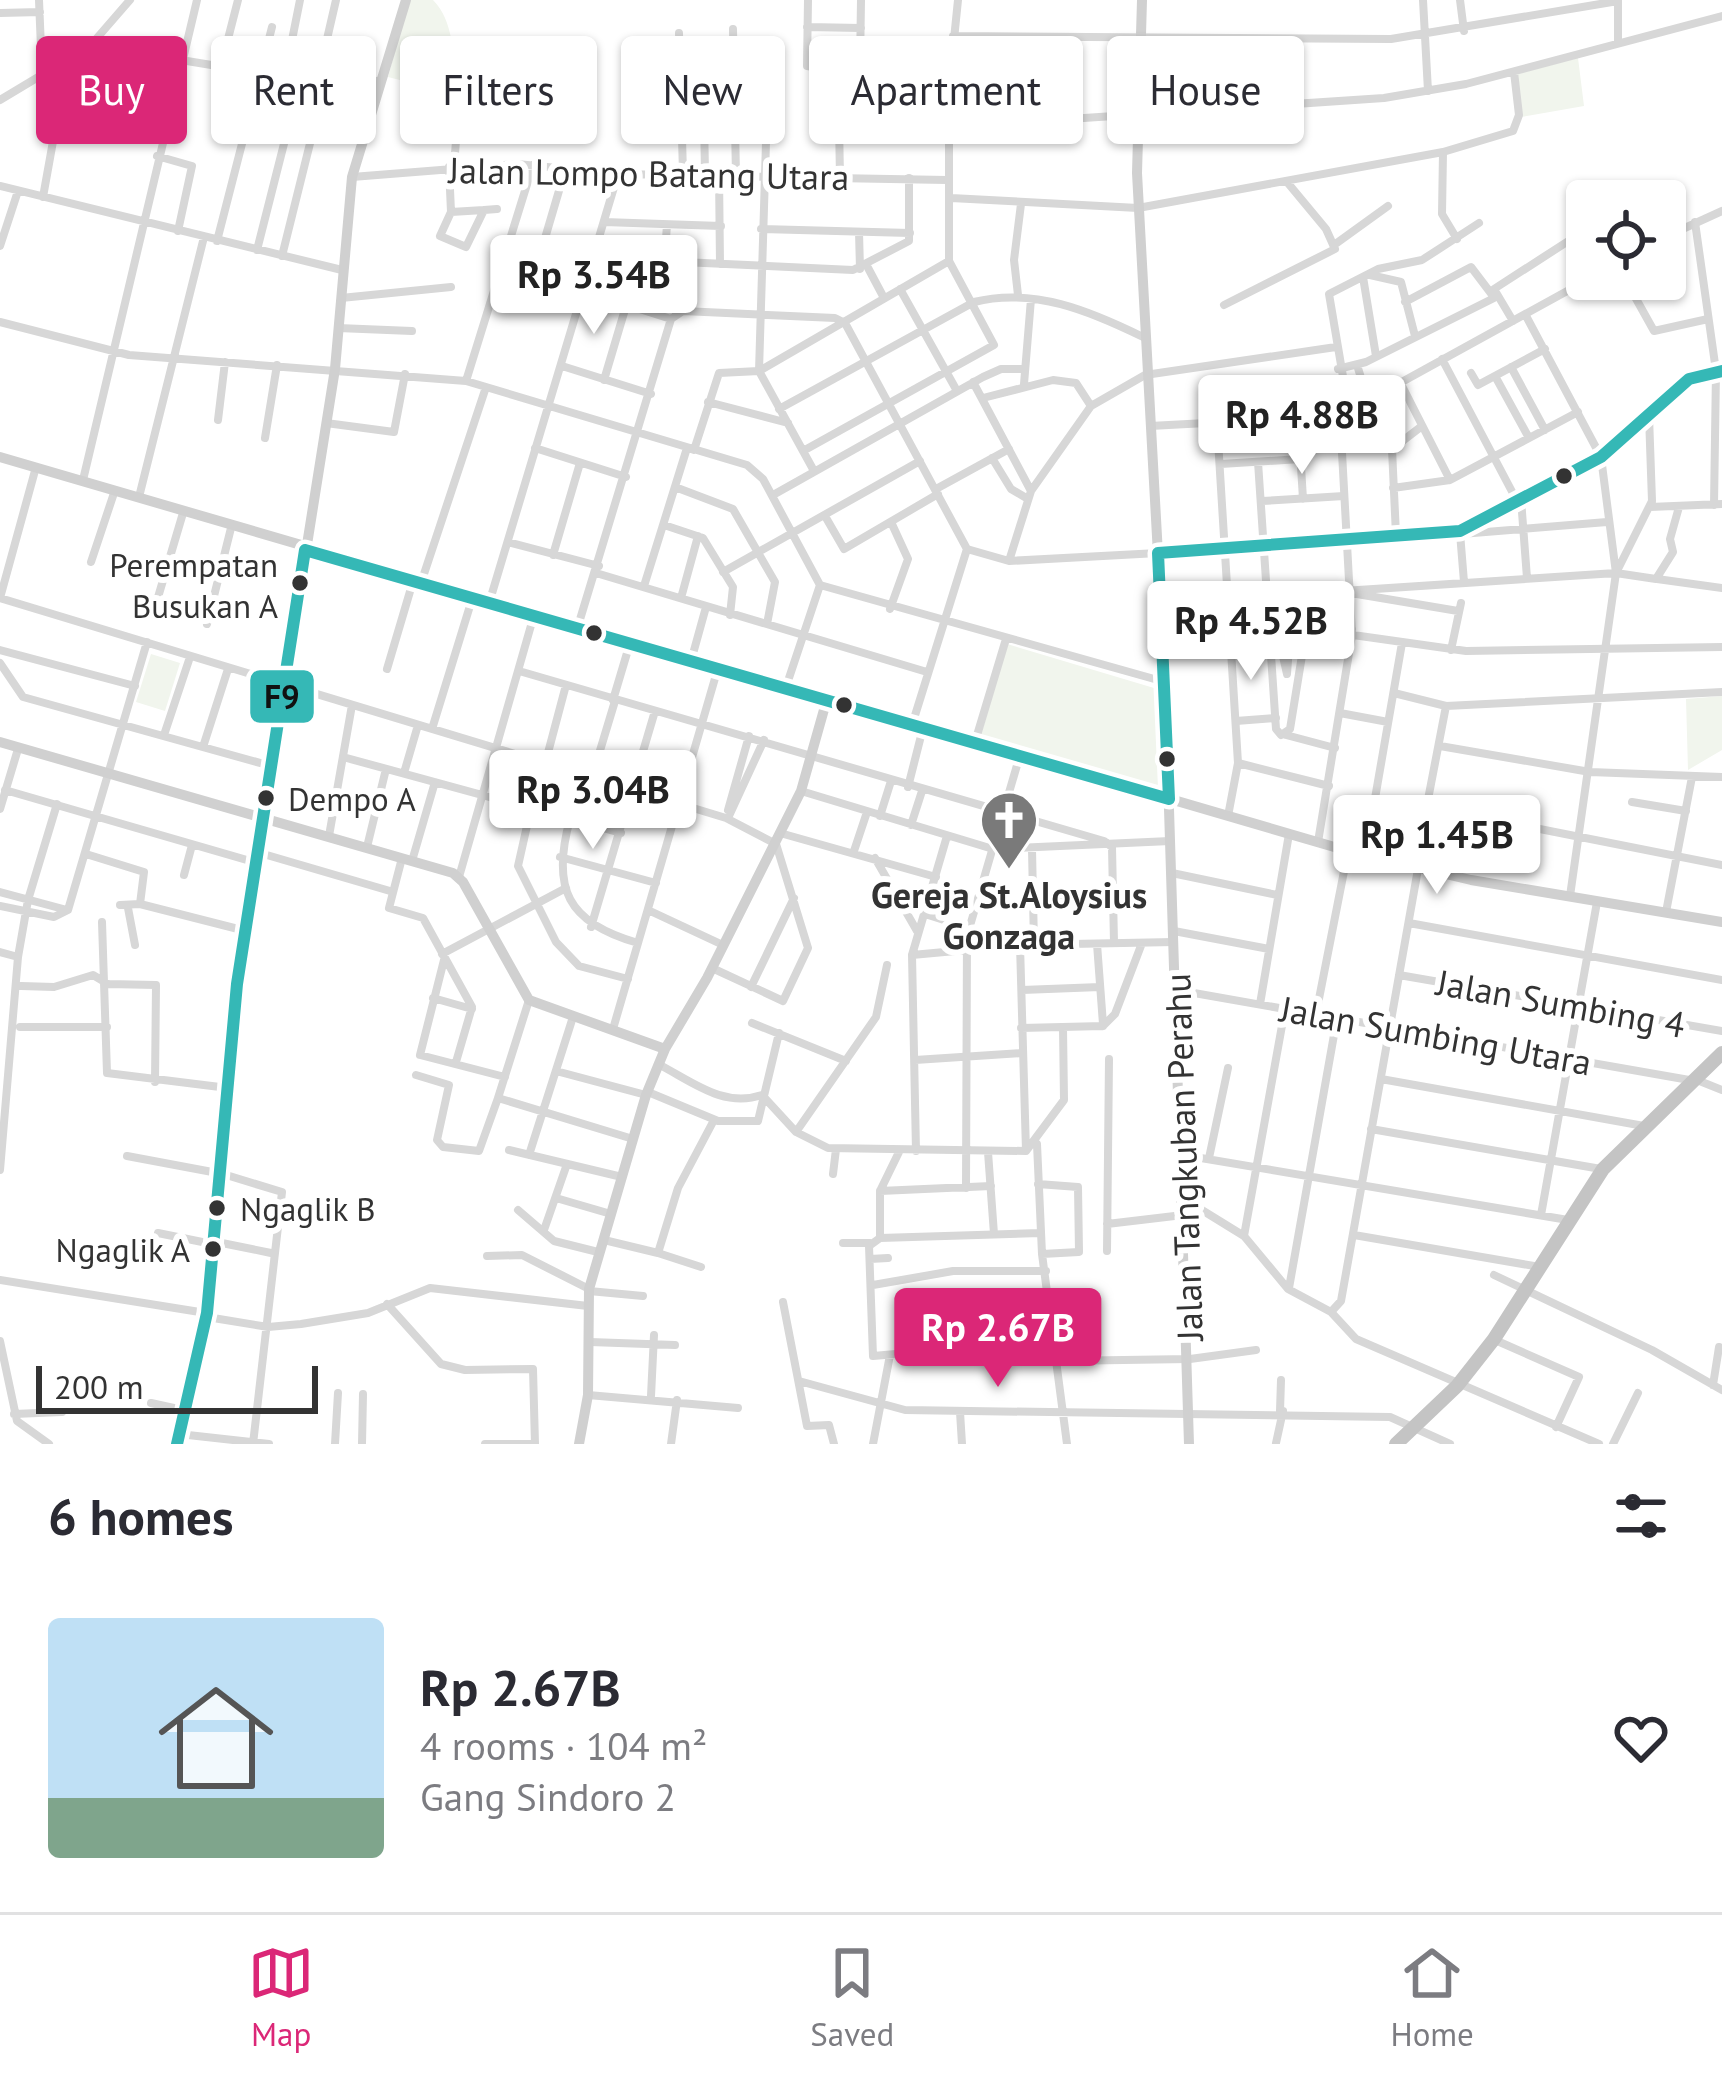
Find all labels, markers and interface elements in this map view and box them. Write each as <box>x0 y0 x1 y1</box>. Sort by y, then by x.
chip: Buy <box>36 36 187 144</box>
chip: Rent <box>211 36 376 144</box>
chip: Filters <box>400 36 597 144</box>
chip: New <box>621 36 785 144</box>
chip: Apartment <box>809 36 1083 144</box>
chip: House <box>1107 36 1304 144</box>
street label: Jalan Lompo Batang Utara <box>446 146 850 200</box>
map controls <box>1566 180 1686 300</box>
button: locate <box>1566 180 1686 300</box>
pin: Rp 3.54B <box>470 235 718 337</box>
text: Rp 3.54B <box>517 248 671 299</box>
pin: Rp 4.88B <box>1178 375 1426 477</box>
text: Rp 4.88B <box>1225 388 1379 439</box>
unlabelled marker <box>1553 465 1575 487</box>
place label: Perempatan Busukan A <box>109 543 279 627</box>
marker: Perempatan Busukan A <box>289 572 311 594</box>
pin: Rp 4.52B <box>1127 581 1375 683</box>
text: Rp 4.52B <box>1174 594 1328 645</box>
unlabelled marker <box>583 622 605 644</box>
line badge: F9 <box>248 668 316 725</box>
text: F9 <box>264 674 300 717</box>
unlabelled marker <box>833 694 855 716</box>
unlabelled marker <box>1156 748 1178 770</box>
pin: Rp 3.04B <box>469 750 717 852</box>
text: Rp 3.04B <box>516 763 670 814</box>
place label: Dempo A <box>288 777 416 820</box>
marker: Dempo A <box>255 787 277 809</box>
church icon: Gereja St.Aloysius Gonzaga <box>978 789 1040 871</box>
pin: Rp 1.45B <box>1313 795 1561 897</box>
text: Rp 1.45B <box>1360 808 1514 859</box>
place label: Gereja St.Aloysius Gonzaga <box>871 871 1147 959</box>
street label: Jalan Sumbing 4 <box>1431 958 1689 1048</box>
street label: Jalan Tangkuban Perahu <box>1153 973 1213 1343</box>
street label: Jalan Sumbing Utara <box>1275 984 1595 1086</box>
place label: Ngaglik B <box>240 1187 375 1230</box>
marker: Ngaglik B <box>206 1197 228 1219</box>
place label: Ngaglik A <box>56 1228 191 1271</box>
marker: Ngaglik A <box>202 1238 224 1260</box>
pin: Rp 2.67B <box>874 1288 1122 1390</box>
text: Rp 2.67B <box>921 1301 1075 1352</box>
scale bar <box>36 1360 318 1413</box>
text: 200 m <box>54 1365 144 1408</box>
text: 6 homes <box>48 1483 234 1549</box>
icon: filters <box>1608 1483 1674 1549</box>
text: Rp 2.67B <box>420 1654 621 1720</box>
icon: home <box>144 1666 288 1810</box>
icon: heart <box>1608 1705 1674 1771</box>
text: 4 rooms · 104 m² <box>420 1720 707 1771</box>
text: Gang Sindoro 2 <box>420 1771 676 1822</box>
tab: Map <box>248 1940 314 2055</box>
tab: Saved <box>810 1940 894 2055</box>
tab: Home <box>1390 1940 1474 2055</box>

